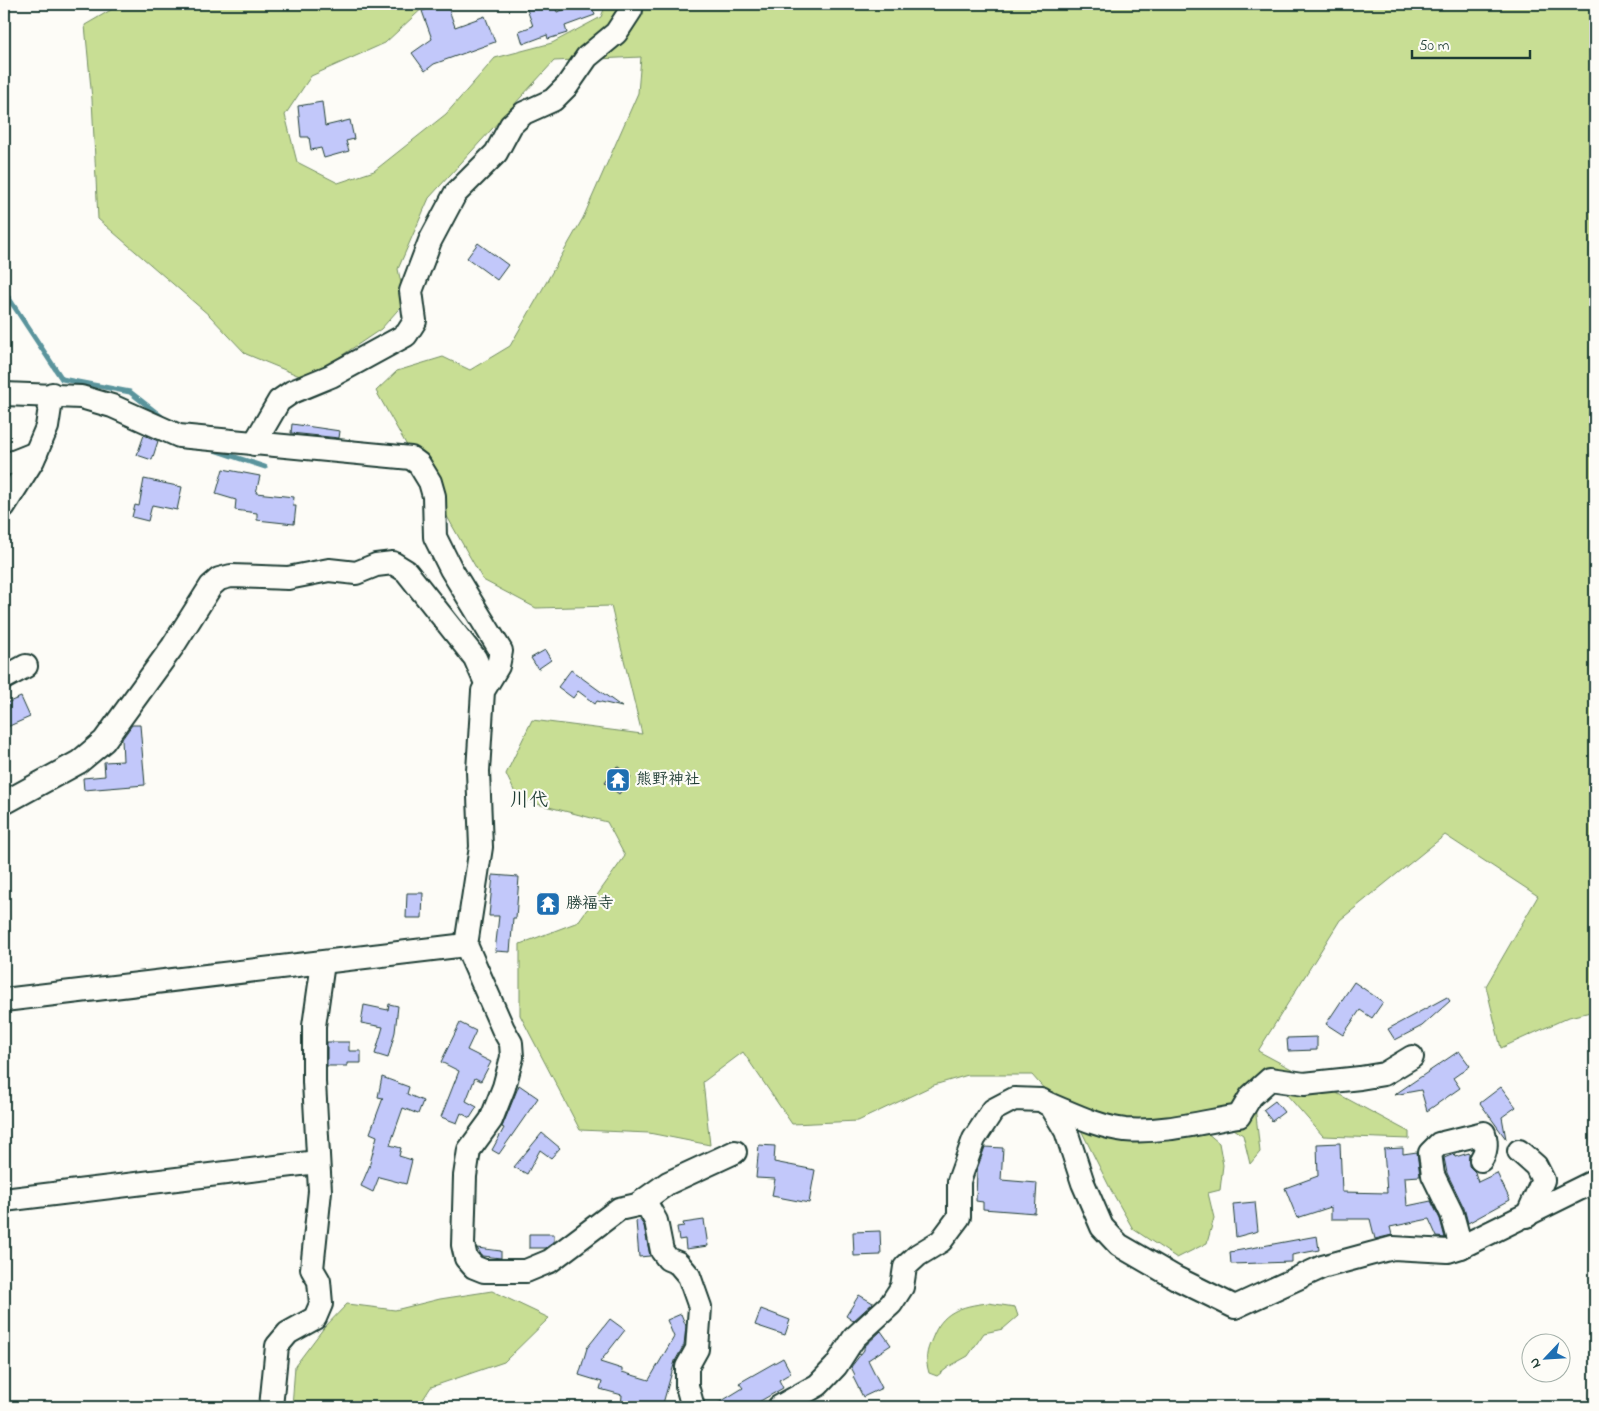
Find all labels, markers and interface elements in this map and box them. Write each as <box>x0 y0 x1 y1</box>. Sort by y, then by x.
scale bar <box>1412 28 1529 60</box>
text: 50 m <box>1419 35 1450 57</box>
temple icon: 熊野神社 <box>605 767 631 793</box>
place label: 熊野神社 <box>636 768 700 792</box>
district label: 川代 <box>510 788 548 815</box>
temple icon: 勝福寺 <box>535 891 561 917</box>
place label: 勝福寺 <box>566 892 614 916</box>
north arrow <box>1522 1334 1572 1384</box>
text: N <box>1524 1354 1547 1372</box>

